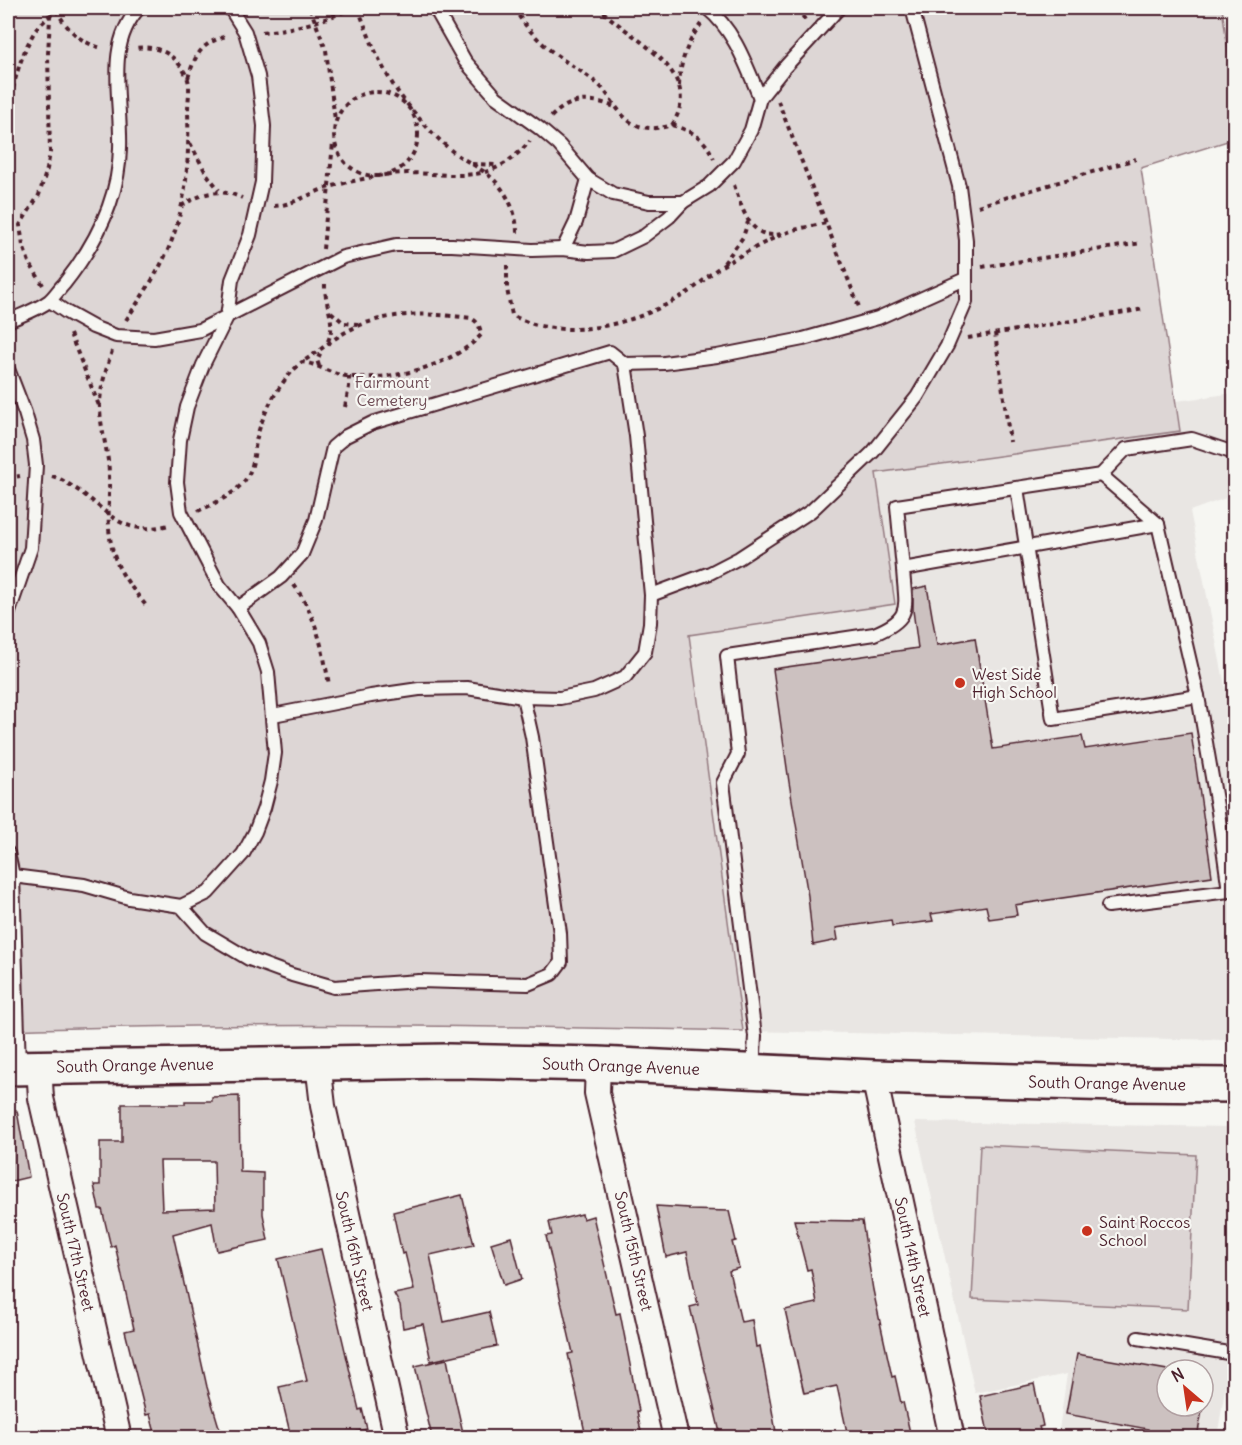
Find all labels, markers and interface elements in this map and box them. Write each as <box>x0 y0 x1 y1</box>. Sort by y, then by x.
park label: Fairmount Cemetery <box>355 372 430 410</box>
place label: West Side High School <box>972 664 1057 702</box>
marker: West Side High School <box>953 676 967 690</box>
street label: South Orange Avenue <box>542 1053 700 1079</box>
street label: South Orange Avenue <box>56 1054 214 1076</box>
street label: South Orange Avenue <box>1028 1072 1186 1094</box>
street label: South 16th Street <box>331 1189 379 1313</box>
street label: South 15th Street <box>610 1189 658 1313</box>
street label: South 17th Street <box>53 1191 99 1314</box>
street label: South 14th Street <box>890 1195 936 1320</box>
place label: Saint Roccos School <box>1099 1212 1190 1250</box>
marker: Saint Roccos School <box>1080 1224 1094 1238</box>
north arrow <box>1155 1358 1215 1418</box>
text: N <box>1168 1363 1187 1386</box>

